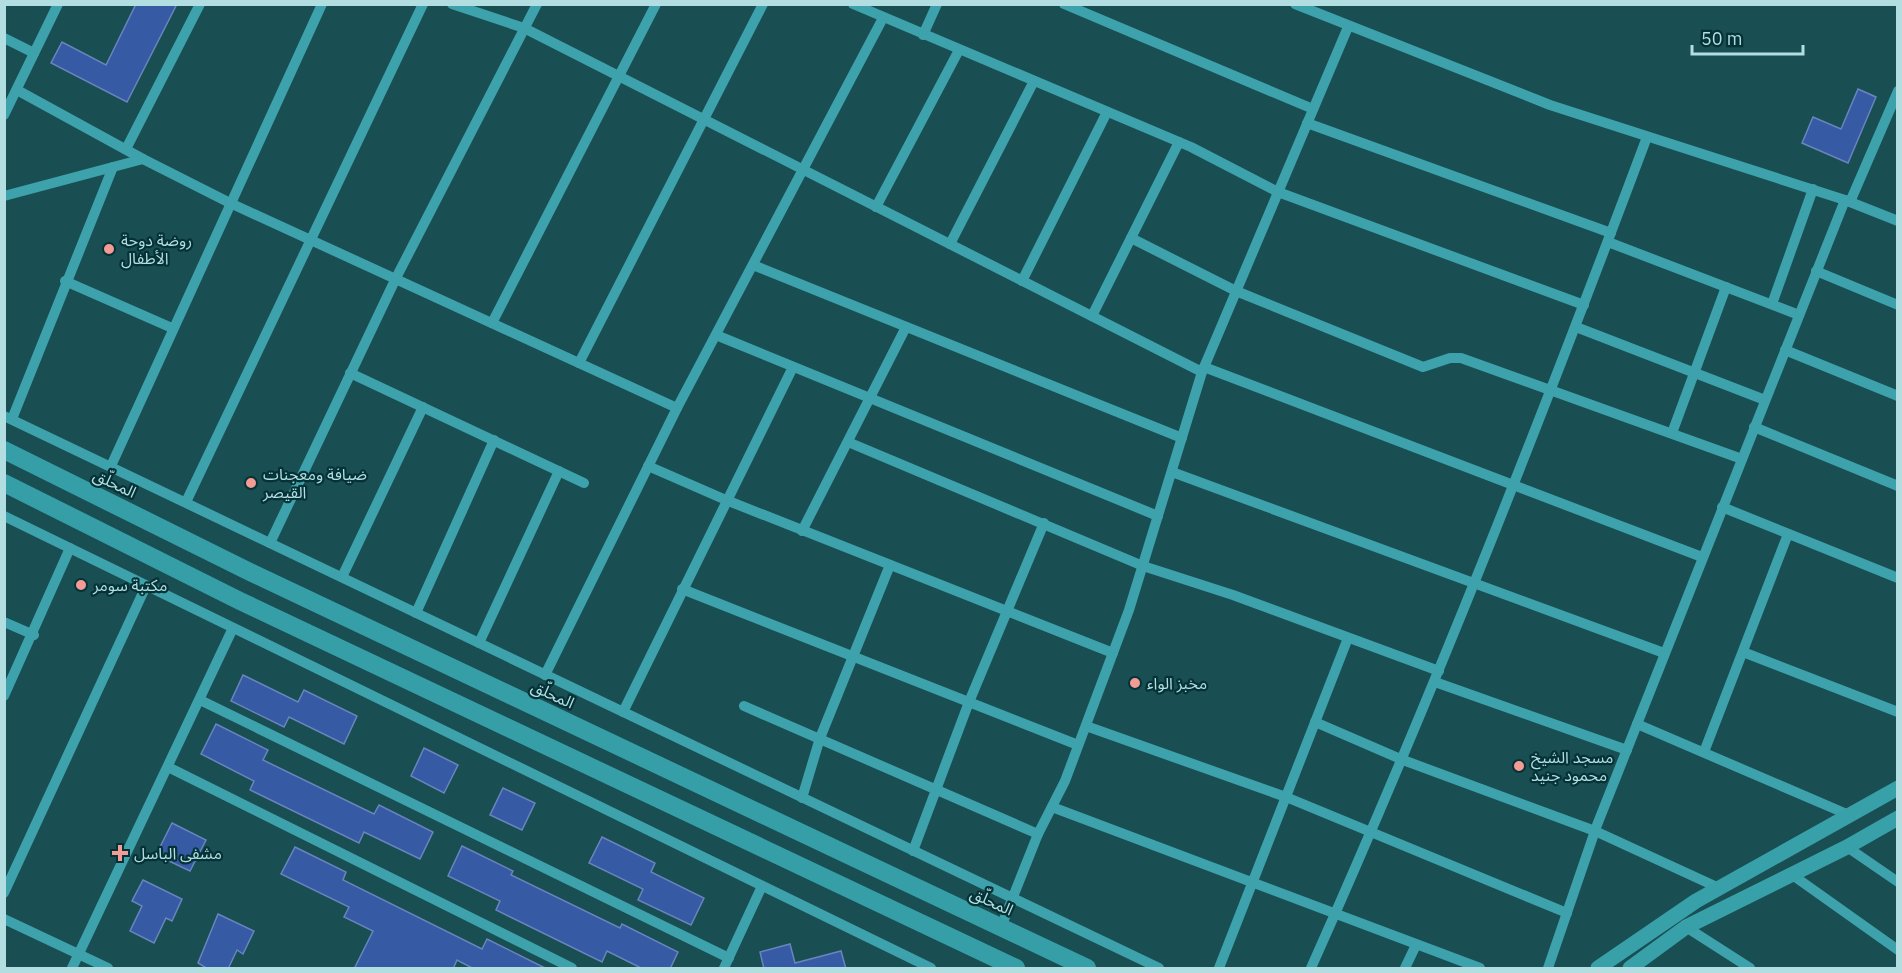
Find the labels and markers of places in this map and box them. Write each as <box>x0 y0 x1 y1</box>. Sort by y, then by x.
place label: روضة دوحة الأطفال <box>121 230 192 269</box>
marker: روضة دوحة الأطفال <box>102 242 116 256</box>
place label: ضيافة ومعجنات القيصر <box>262 464 367 502</box>
marker: ضيافة ومعجنات القيصر <box>244 476 258 490</box>
place label: مكتبة سومر <box>92 575 167 595</box>
marker: مكتبة سومر <box>74 578 88 592</box>
place label: مخبز الواء <box>1147 673 1207 693</box>
marker: مخبز الواء <box>1128 676 1142 690</box>
place label: مسجد الشيخ محمود جنيد <box>1531 747 1613 785</box>
marker: مسجد الشيخ محمود جنيد <box>1512 759 1526 773</box>
place label: مشفى الباسل <box>134 843 222 863</box>
marker: مشفى الباسل <box>111 844 129 862</box>

